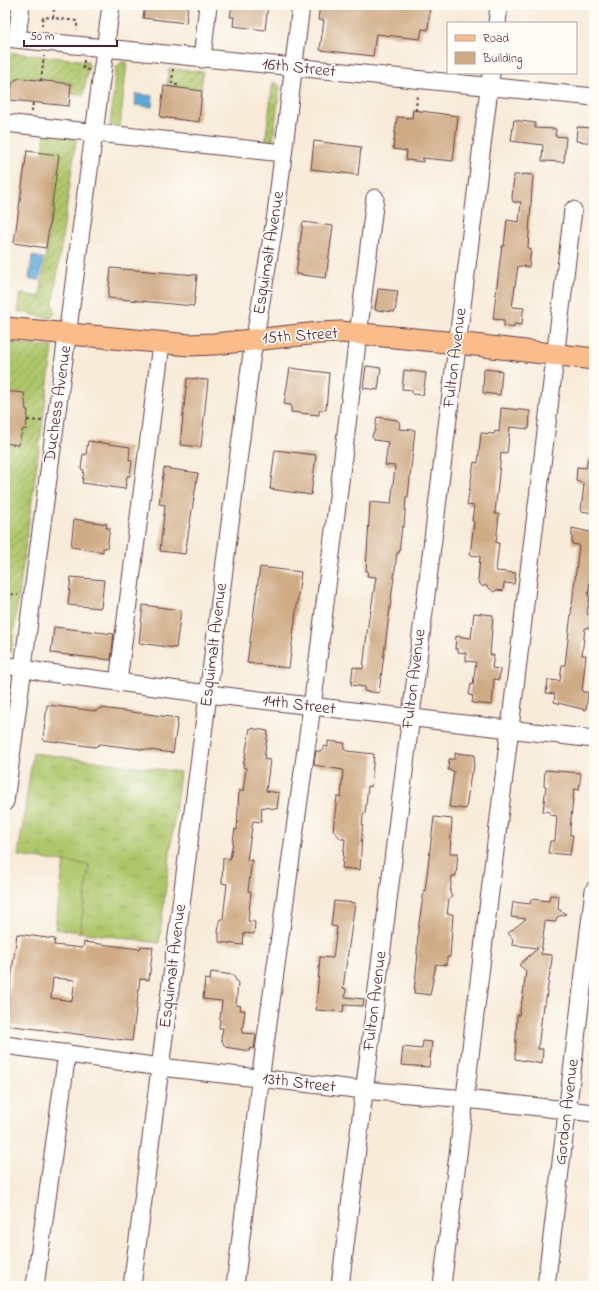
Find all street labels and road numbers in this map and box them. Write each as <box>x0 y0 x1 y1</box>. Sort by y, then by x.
street label: 16th Street <box>261 52 337 84</box>
street label: Esquimalt Avenue <box>247 189 291 317</box>
street label: Fulton Avenue <box>436 306 474 410</box>
street label: 15th Street <box>261 321 339 351</box>
street label: Duchess Avenue <box>37 344 79 465</box>
street label: Esquimalt Avenue <box>194 581 234 708</box>
street label: Fulton Avenue <box>395 627 433 731</box>
street label: 14th Street <box>261 688 337 722</box>
street label: Esquimalt Avenue <box>153 902 193 1029</box>
street label: Fulton Avenue <box>356 949 394 1053</box>
street label: Gordon Avenue <box>548 1057 586 1166</box>
street label: 13th Street <box>261 1066 337 1100</box>

